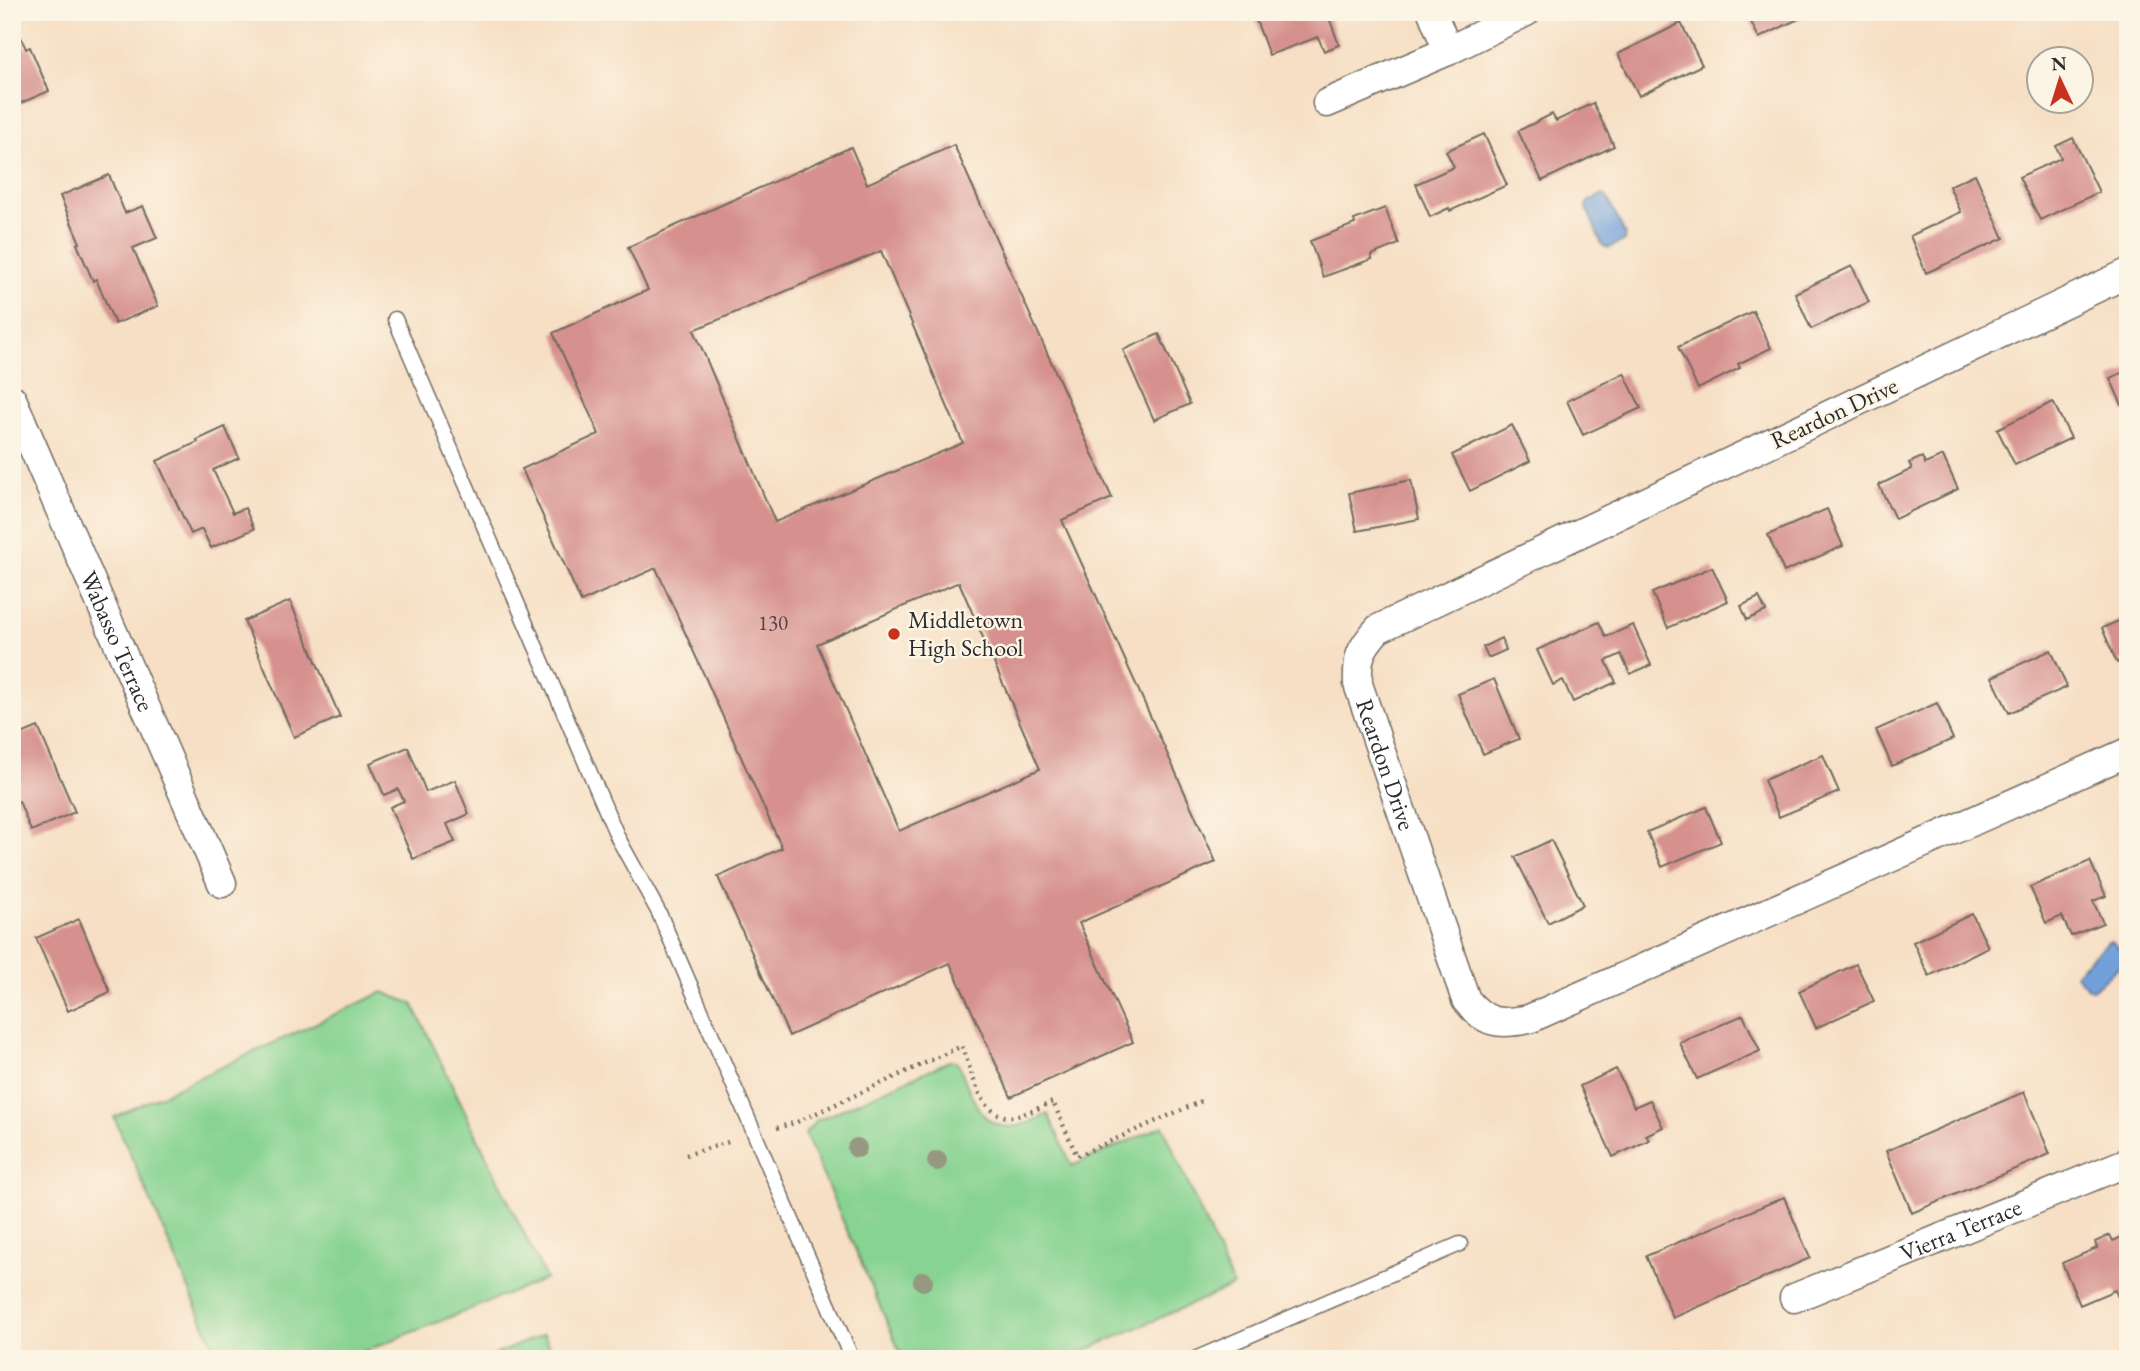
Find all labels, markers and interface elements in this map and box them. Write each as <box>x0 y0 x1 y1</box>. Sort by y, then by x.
north arrow <box>2024 46 2094 116</box>
text: N <box>2050 50 2068 77</box>
street label: Reardon Drive <box>1765 370 1902 456</box>
street label: Wabasso Terrace <box>73 566 162 716</box>
place label: Middletown High School <box>908 604 1024 663</box>
house number: 130 <box>758 609 788 636</box>
marker: Middletown High School <box>886 626 902 642</box>
street label: Reardon Drive <box>1349 694 1423 834</box>
street label: Vierra Terrace <box>1895 1191 2026 1268</box>

